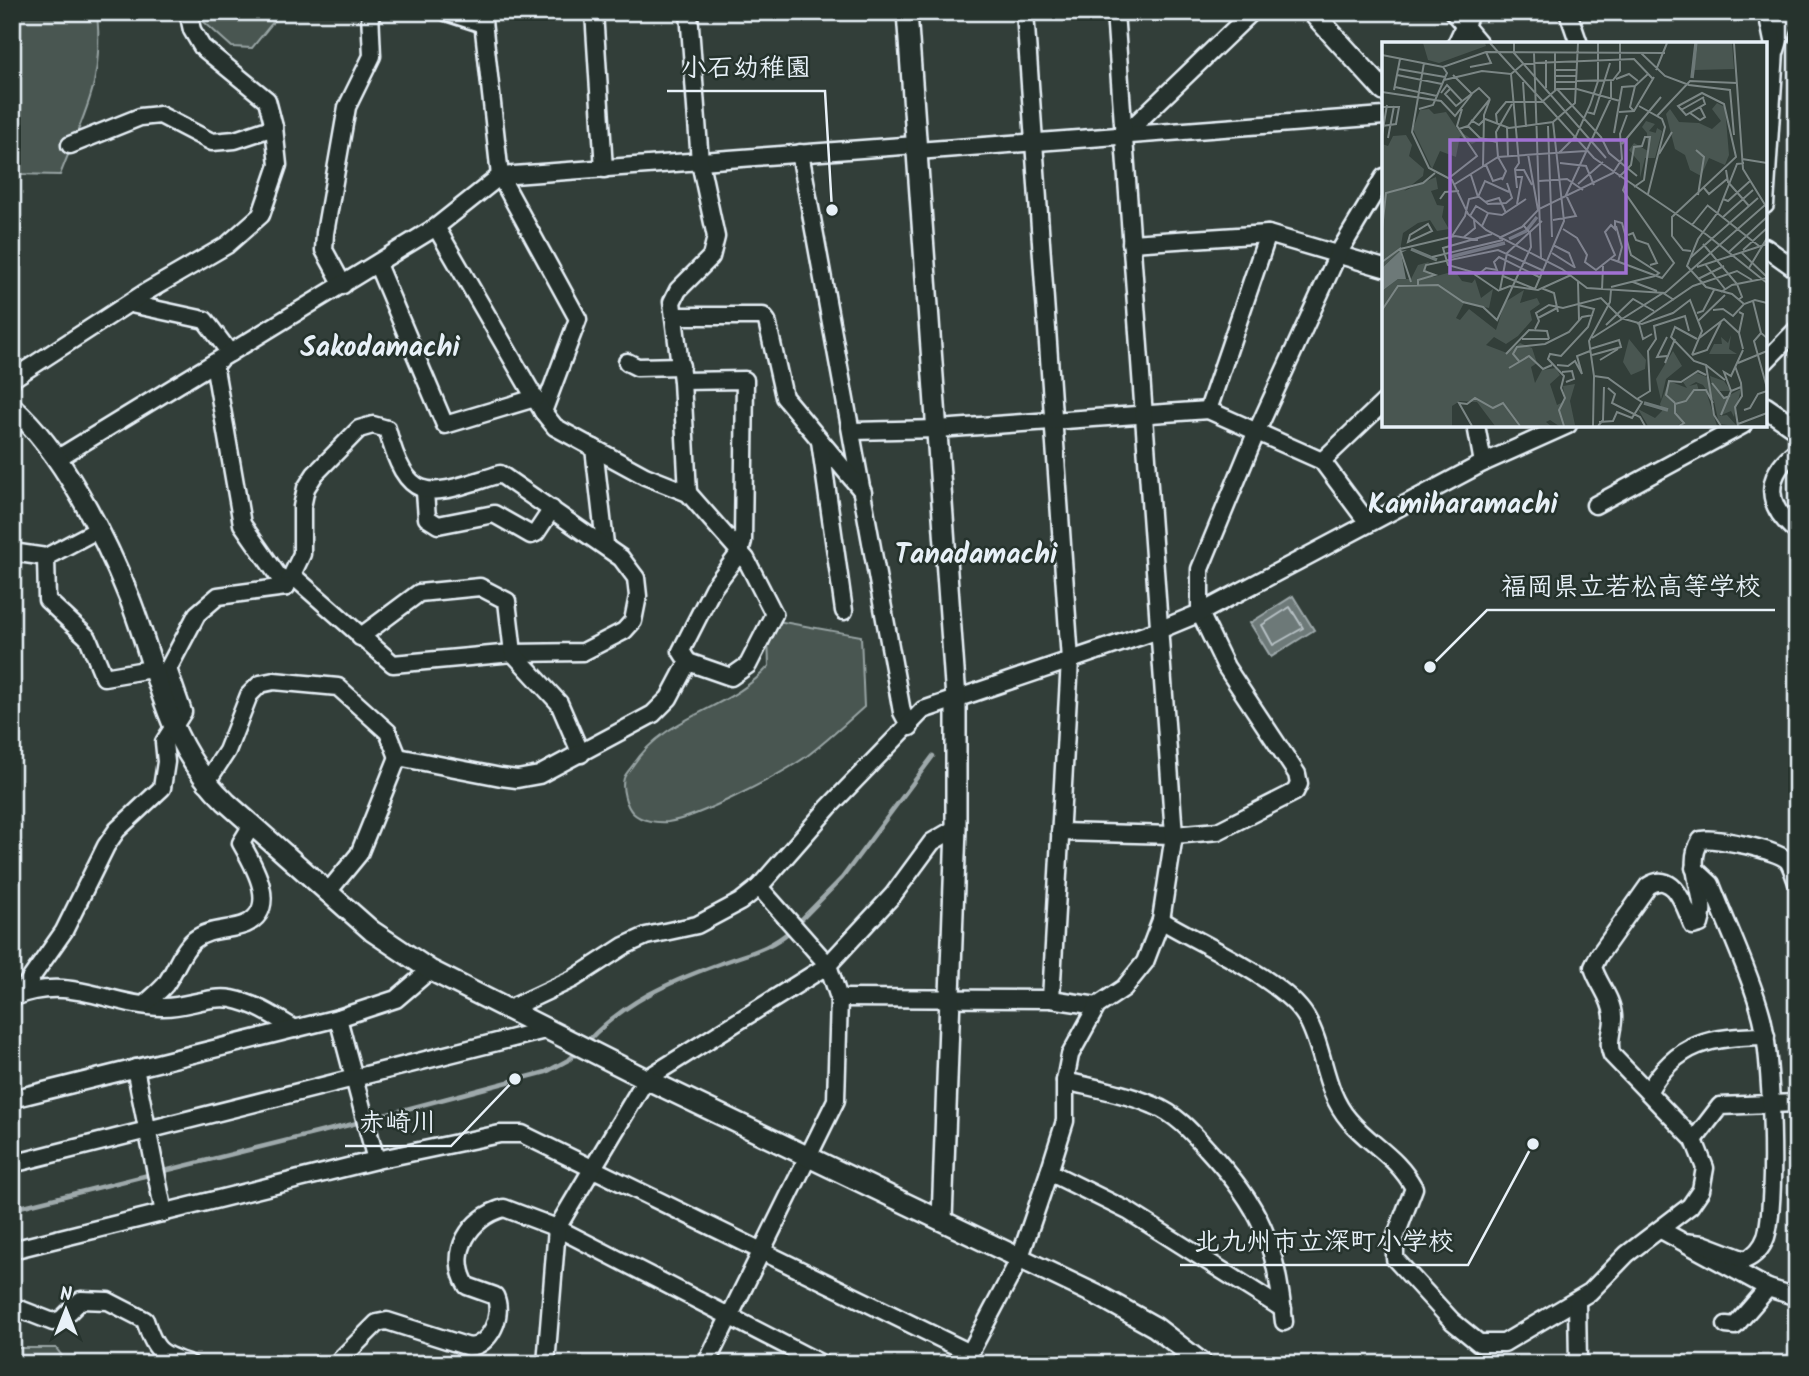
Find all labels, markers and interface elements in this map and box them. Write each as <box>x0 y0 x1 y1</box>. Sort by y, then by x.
inset map <box>1382 42 1767 427</box>
callout: 小石幼稚園 <box>667 44 825 91</box>
text: 小石幼稚園 <box>681 48 811 90</box>
district label: Sakodamachi <box>300 326 461 371</box>
district label: Kamiharamachi <box>1368 483 1559 528</box>
district label: Tanadamachi <box>895 533 1058 578</box>
callout: 福岡県立若松高等学校 <box>1487 563 1775 610</box>
text: 福岡県立若松高等学校 <box>1501 567 1761 609</box>
callout: 赤崎川 <box>345 1099 451 1146</box>
text: 赤崎川 <box>359 1103 437 1145</box>
callout: 北九州市立深町小学校 <box>1180 1218 1468 1265</box>
text: 北九州市立深町小学校 <box>1194 1222 1454 1264</box>
north arrow <box>32 1274 102 1344</box>
text: N <box>60 1280 72 1310</box>

